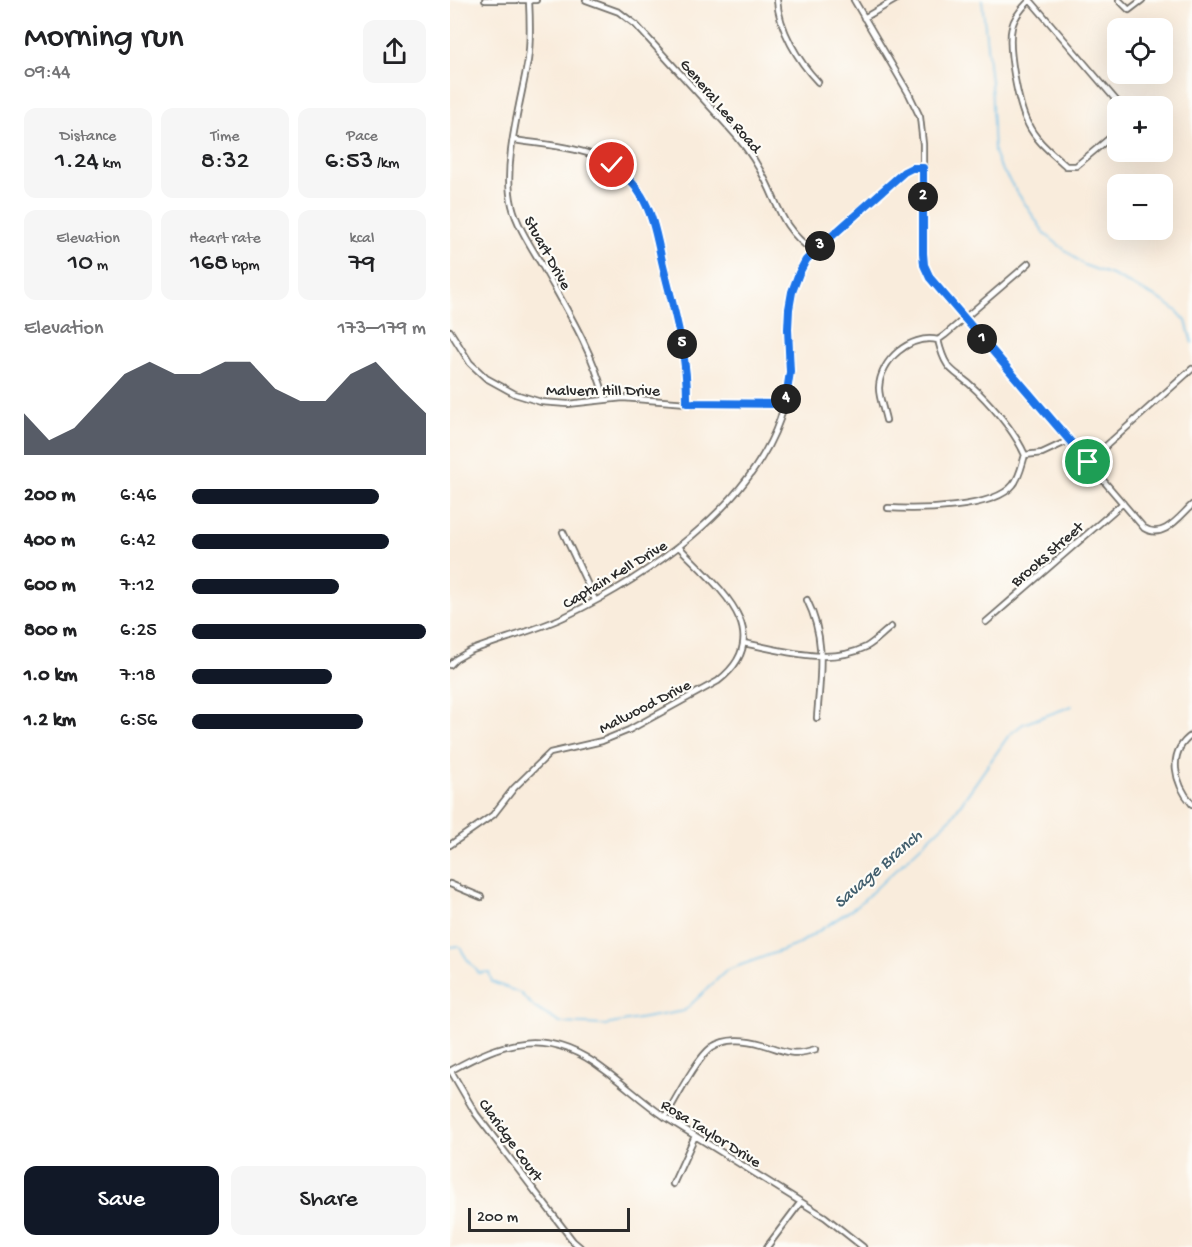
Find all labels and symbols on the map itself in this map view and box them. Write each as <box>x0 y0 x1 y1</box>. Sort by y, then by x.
street label: General Lee Road <box>674 56 765 159</box>
pin <box>586 139 637 190</box>
pin: 2 <box>908 182 938 212</box>
street label: Stuart Drive <box>518 214 574 294</box>
pin: 3 <box>805 231 835 261</box>
pin: 1 <box>967 324 997 354</box>
pin: 5 <box>667 329 697 359</box>
street label: Malvern Hill Drive <box>546 383 661 402</box>
pin: 4 <box>771 384 801 414</box>
pin <box>1062 436 1113 487</box>
street label: Brooks Street <box>1007 518 1090 593</box>
street label: Captain Kell Drive <box>560 537 672 615</box>
street label: Malwood Drive <box>596 676 695 739</box>
water label: Savage Branch <box>830 826 927 914</box>
street label: Claridge Court <box>473 1096 546 1187</box>
street label: Rosa Taylor Drive <box>657 1097 764 1174</box>
scale bar <box>468 1205 630 1232</box>

